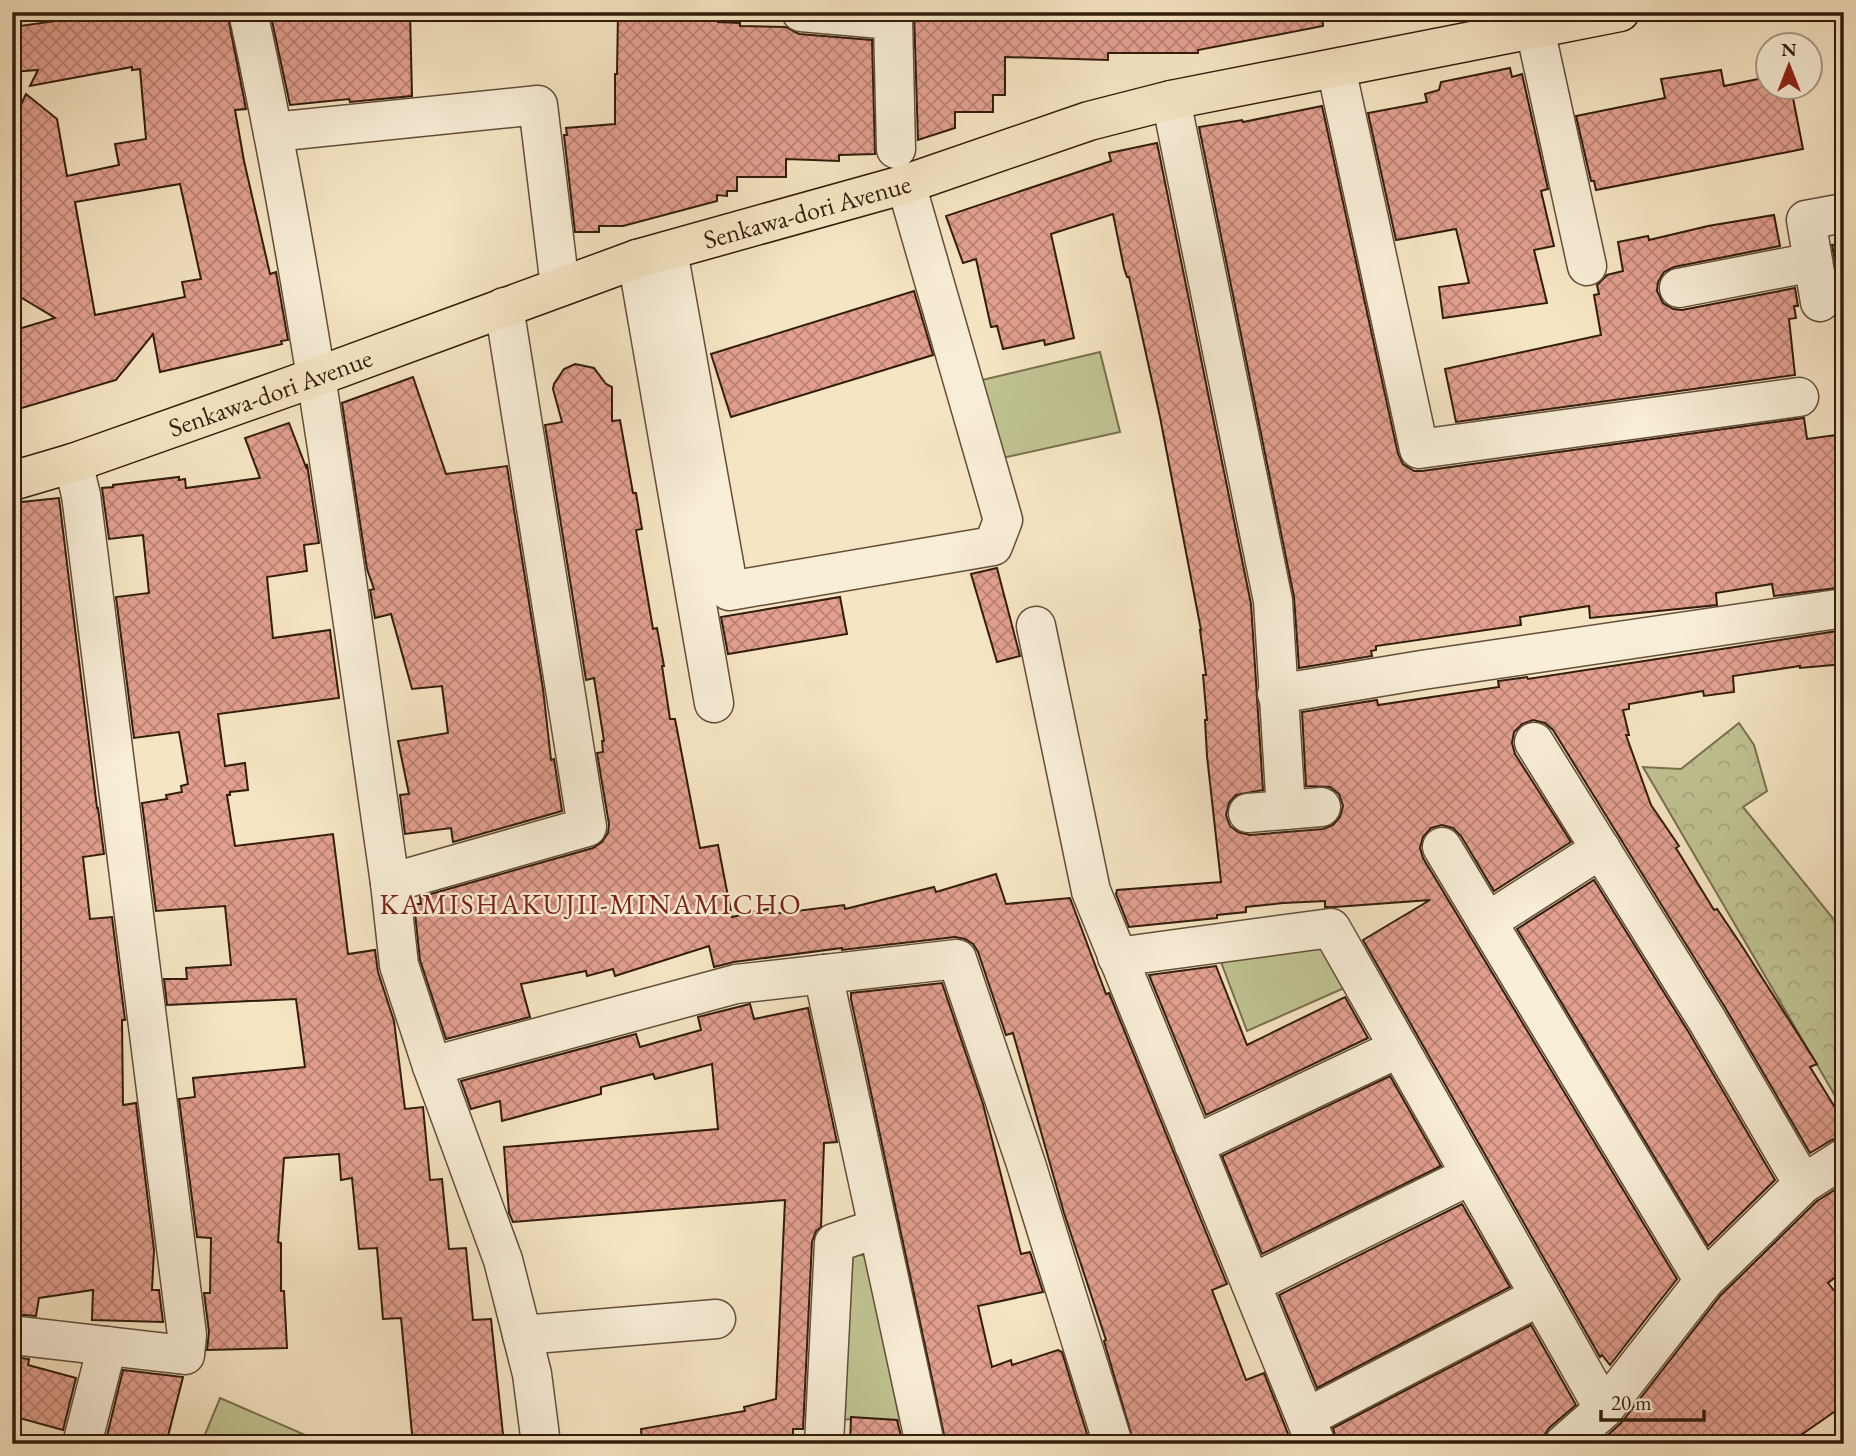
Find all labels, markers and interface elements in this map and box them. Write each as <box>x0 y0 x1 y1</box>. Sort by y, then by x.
north arrow <box>1755 32 1825 102</box>
text: N <box>1781 37 1797 62</box>
street label: Senkawa-dori Avenue <box>700 166 915 257</box>
street label: Senkawa-dori Avenue <box>164 341 377 445</box>
district label: KAMISHAKUJII-MINAMICHO <box>379 886 803 922</box>
scale bar <box>1601 1379 1704 1423</box>
text: 20 m <box>1611 1389 1652 1416</box>

